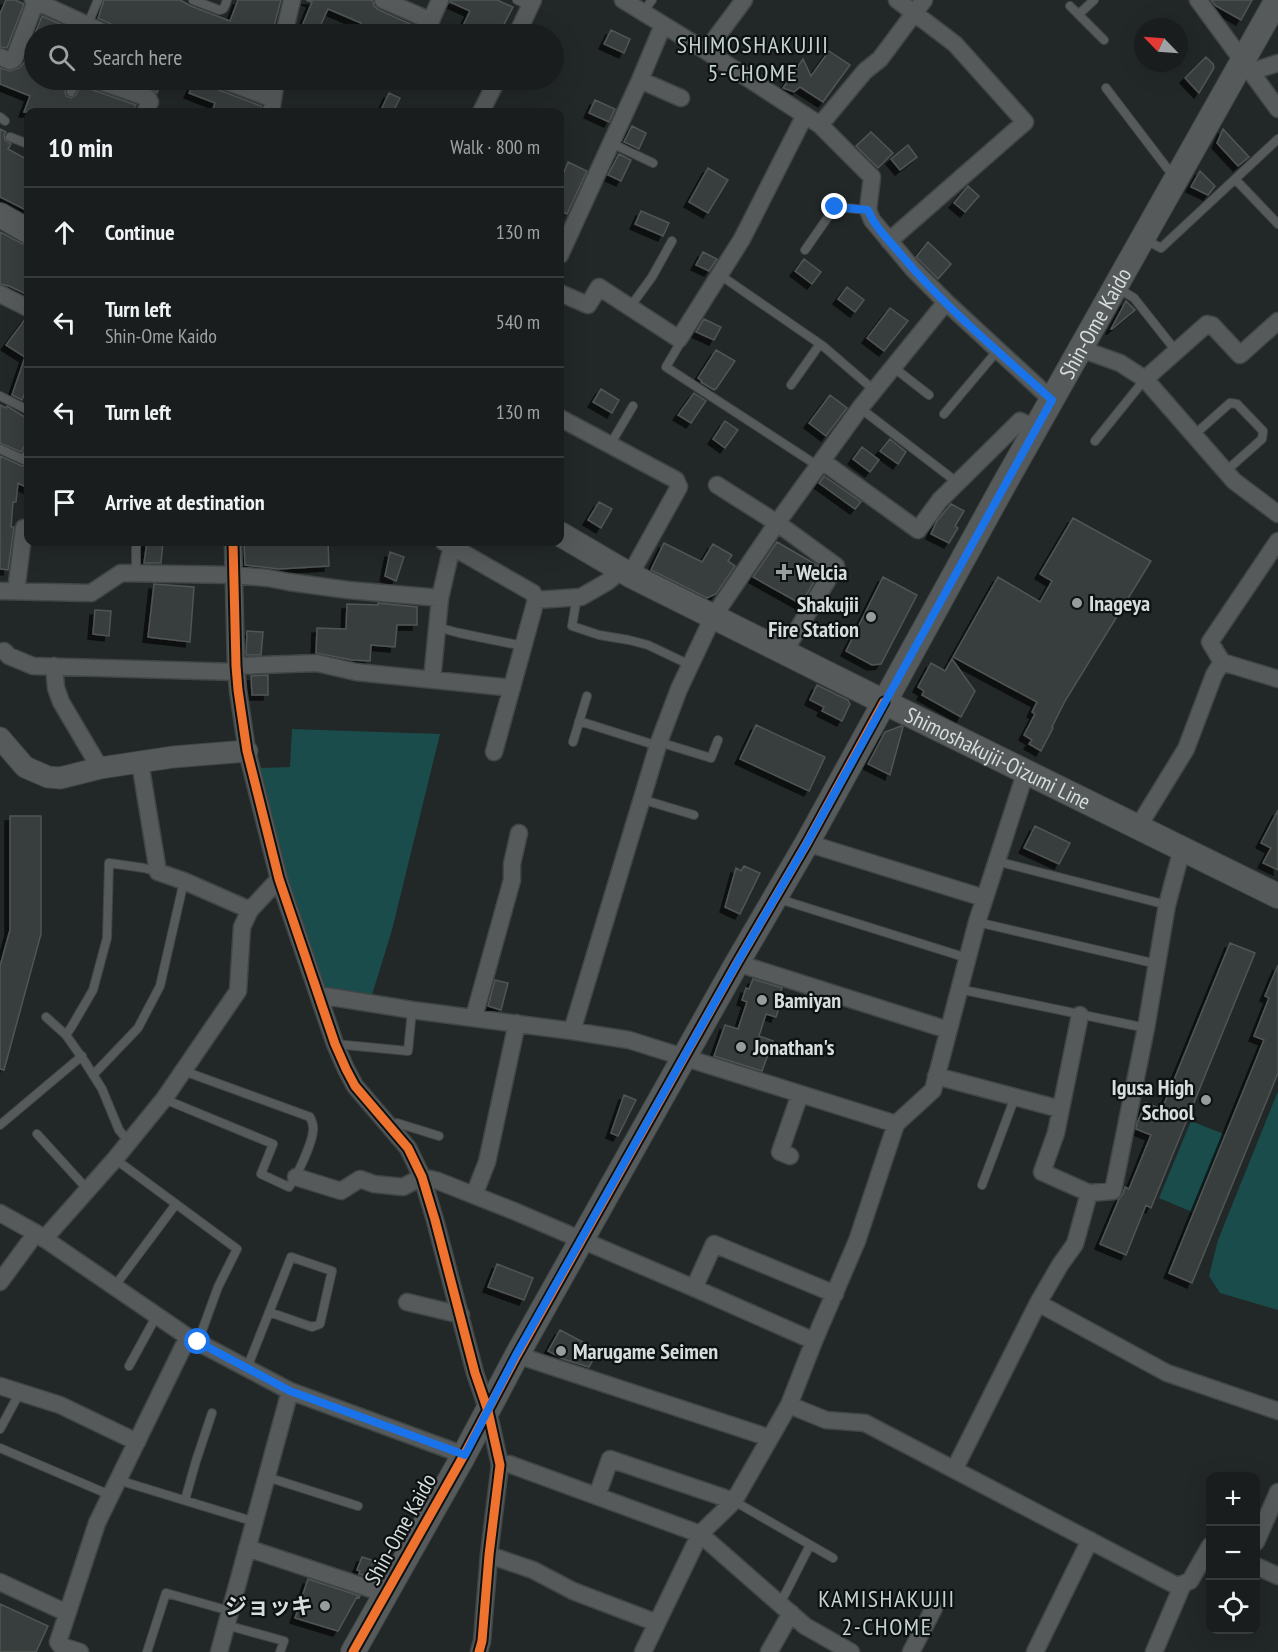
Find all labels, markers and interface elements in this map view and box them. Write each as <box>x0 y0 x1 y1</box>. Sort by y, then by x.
north arrow <box>1134 18 1188 72</box>
search box <box>24 24 564 90</box>
district label: SHIMOSHAKUJII 5-CHOME <box>677 29 829 88</box>
icon: search <box>45 41 78 74</box>
text: Search here <box>93 43 182 71</box>
text: 10 min <box>48 131 113 164</box>
text: Walk · 800 m <box>450 134 540 160</box>
route end <box>821 193 847 219</box>
icon: ahead <box>48 216 81 249</box>
text: Continue <box>105 218 175 246</box>
text: 130 m <box>496 219 540 245</box>
street label: Shin-Ome Kaido <box>1052 263 1137 384</box>
text: Turn left <box>105 295 171 323</box>
icon: left <box>48 306 81 339</box>
text: 540 m <box>496 309 540 335</box>
text: Shin-Ome Kaido <box>105 323 217 349</box>
icon: left <box>48 396 81 429</box>
text: Turn left <box>105 398 171 426</box>
text: 130 m <box>496 399 540 425</box>
icon: arrive <box>48 486 81 519</box>
text: Arrive at destination <box>105 488 265 516</box>
place label: Welcia <box>795 558 847 586</box>
marker: Welcia <box>777 565 791 579</box>
place label: Inageya <box>1089 589 1150 617</box>
place label: Shakujii Fire Station <box>768 590 859 643</box>
marker: Inageya <box>1070 596 1084 610</box>
marker: Shakujii Fire Station <box>864 610 878 624</box>
street label: Shimoshakujii-Oizumi Line <box>900 701 1095 816</box>
place label: Bamiyan <box>774 986 841 1014</box>
marker: Bamiyan <box>755 993 769 1007</box>
place label: Jonathan's <box>752 1033 835 1061</box>
marker: Jonathan's <box>734 1040 748 1054</box>
place label: Igusa High School <box>1112 1073 1195 1126</box>
marker: Igusa High School <box>1199 1093 1213 1107</box>
route start <box>184 1328 210 1354</box>
place label: Marugame Seimen <box>573 1337 718 1365</box>
marker: Marugame Seimen <box>554 1344 568 1358</box>
street label: Shin-Ome Kaido <box>358 1468 442 1590</box>
map controls <box>1206 1472 1260 1634</box>
button: + <box>1206 1472 1260 1526</box>
button: − <box>1206 1526 1260 1580</box>
button: locate <box>1206 1580 1260 1634</box>
district label: KAMISHAKUJII 2-CHOME <box>818 1583 956 1642</box>
place label: ジョッキ <box>225 1592 313 1620</box>
marker: ジョッキ <box>318 1599 332 1613</box>

